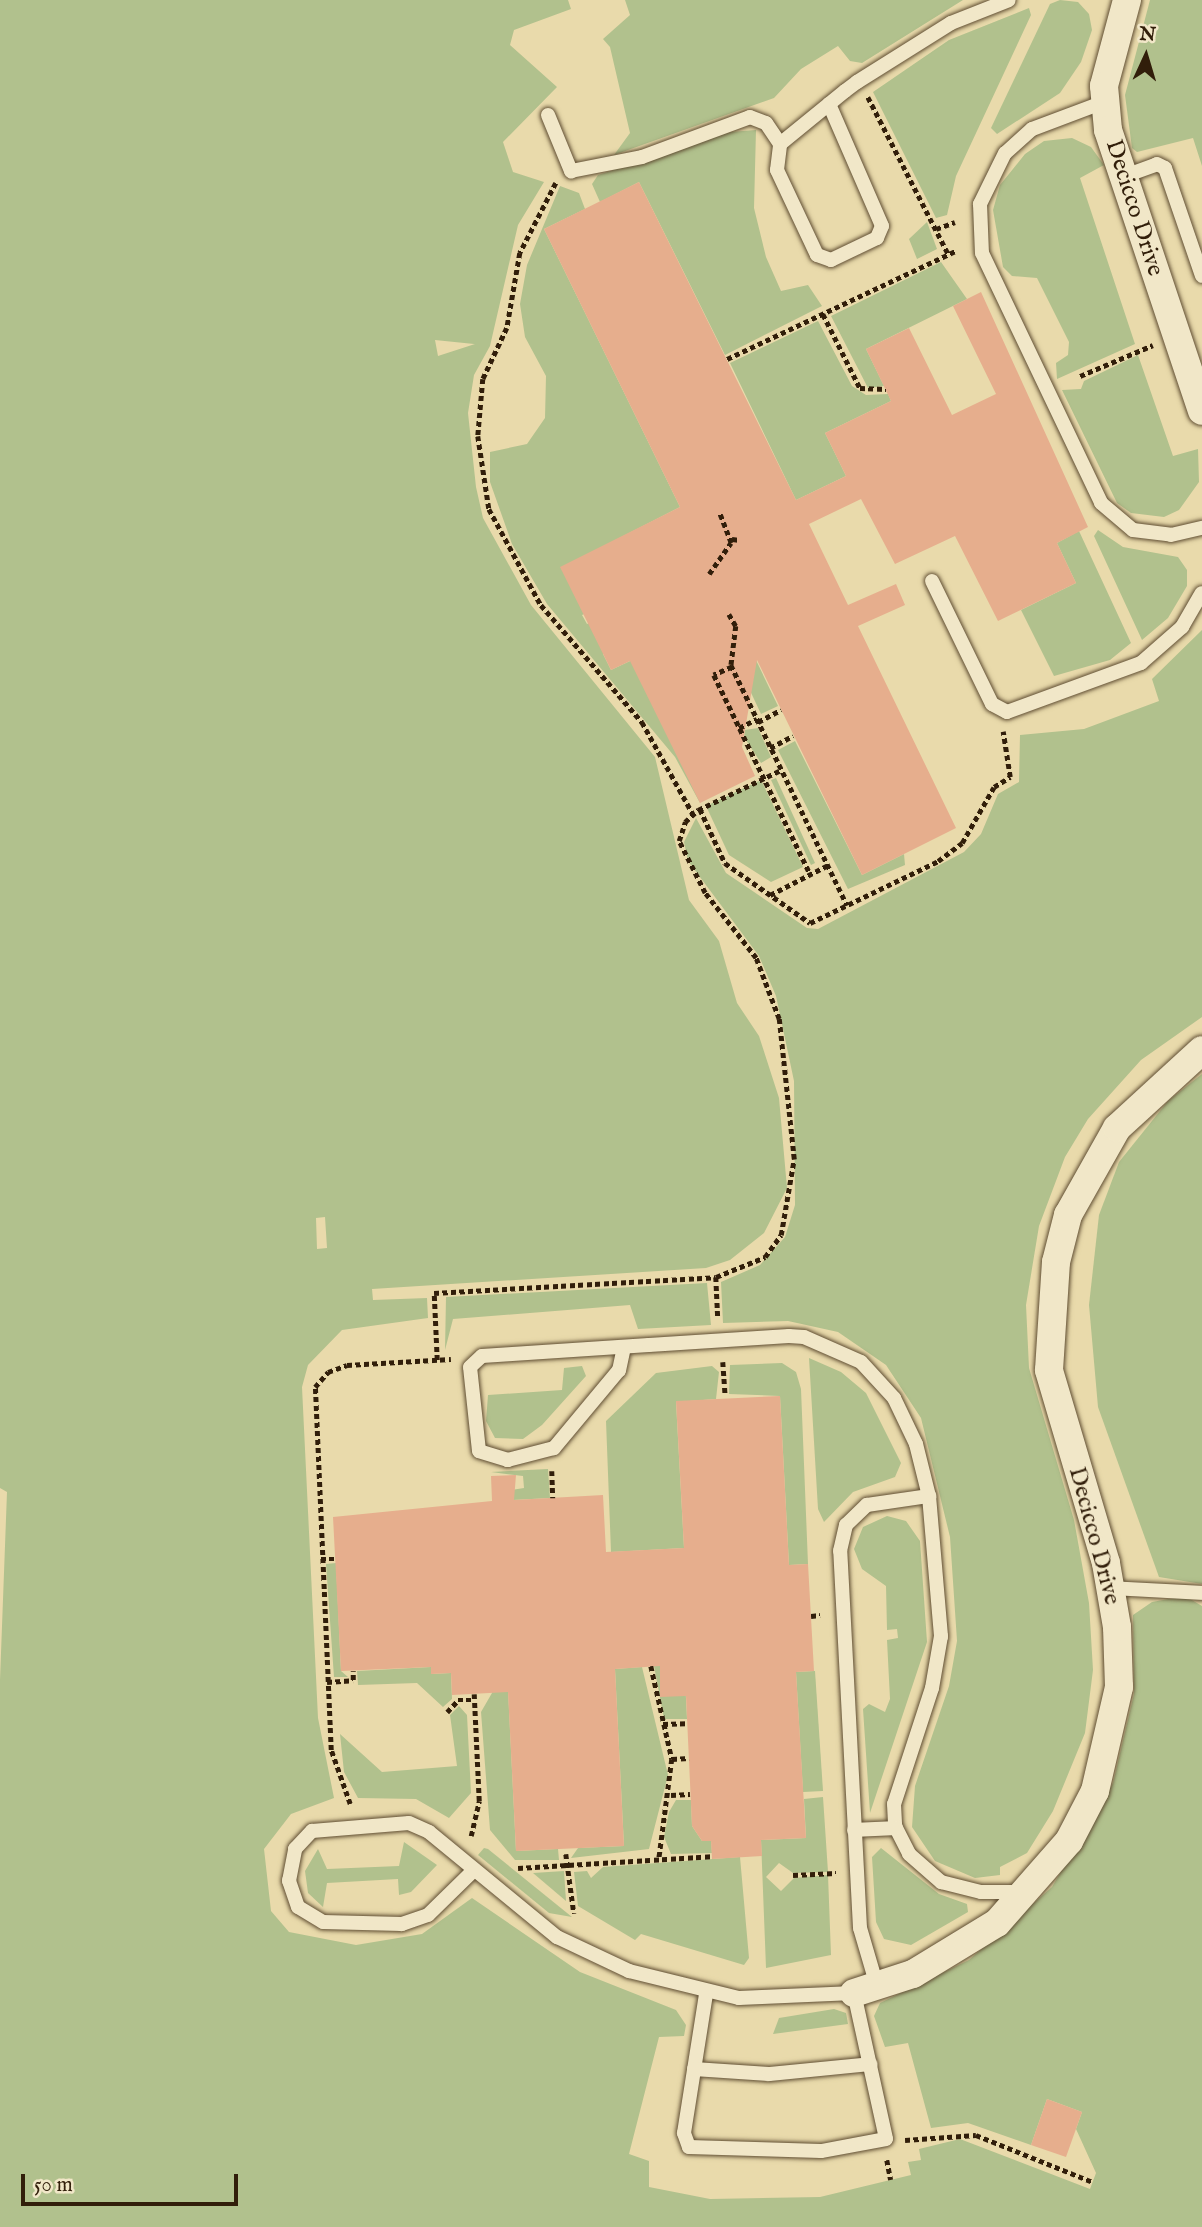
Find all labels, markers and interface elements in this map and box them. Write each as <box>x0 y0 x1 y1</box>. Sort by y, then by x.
north arrow <box>1111 21 1181 91</box>
text: N <box>1138 23 1157 48</box>
street label: Decicco Drive <box>1098 136 1170 280</box>
street label: Decicco Drive <box>1062 1464 1126 1608</box>
scale bar <box>24 2160 242 2204</box>
text: 50 m <box>34 2172 73 2199</box>

